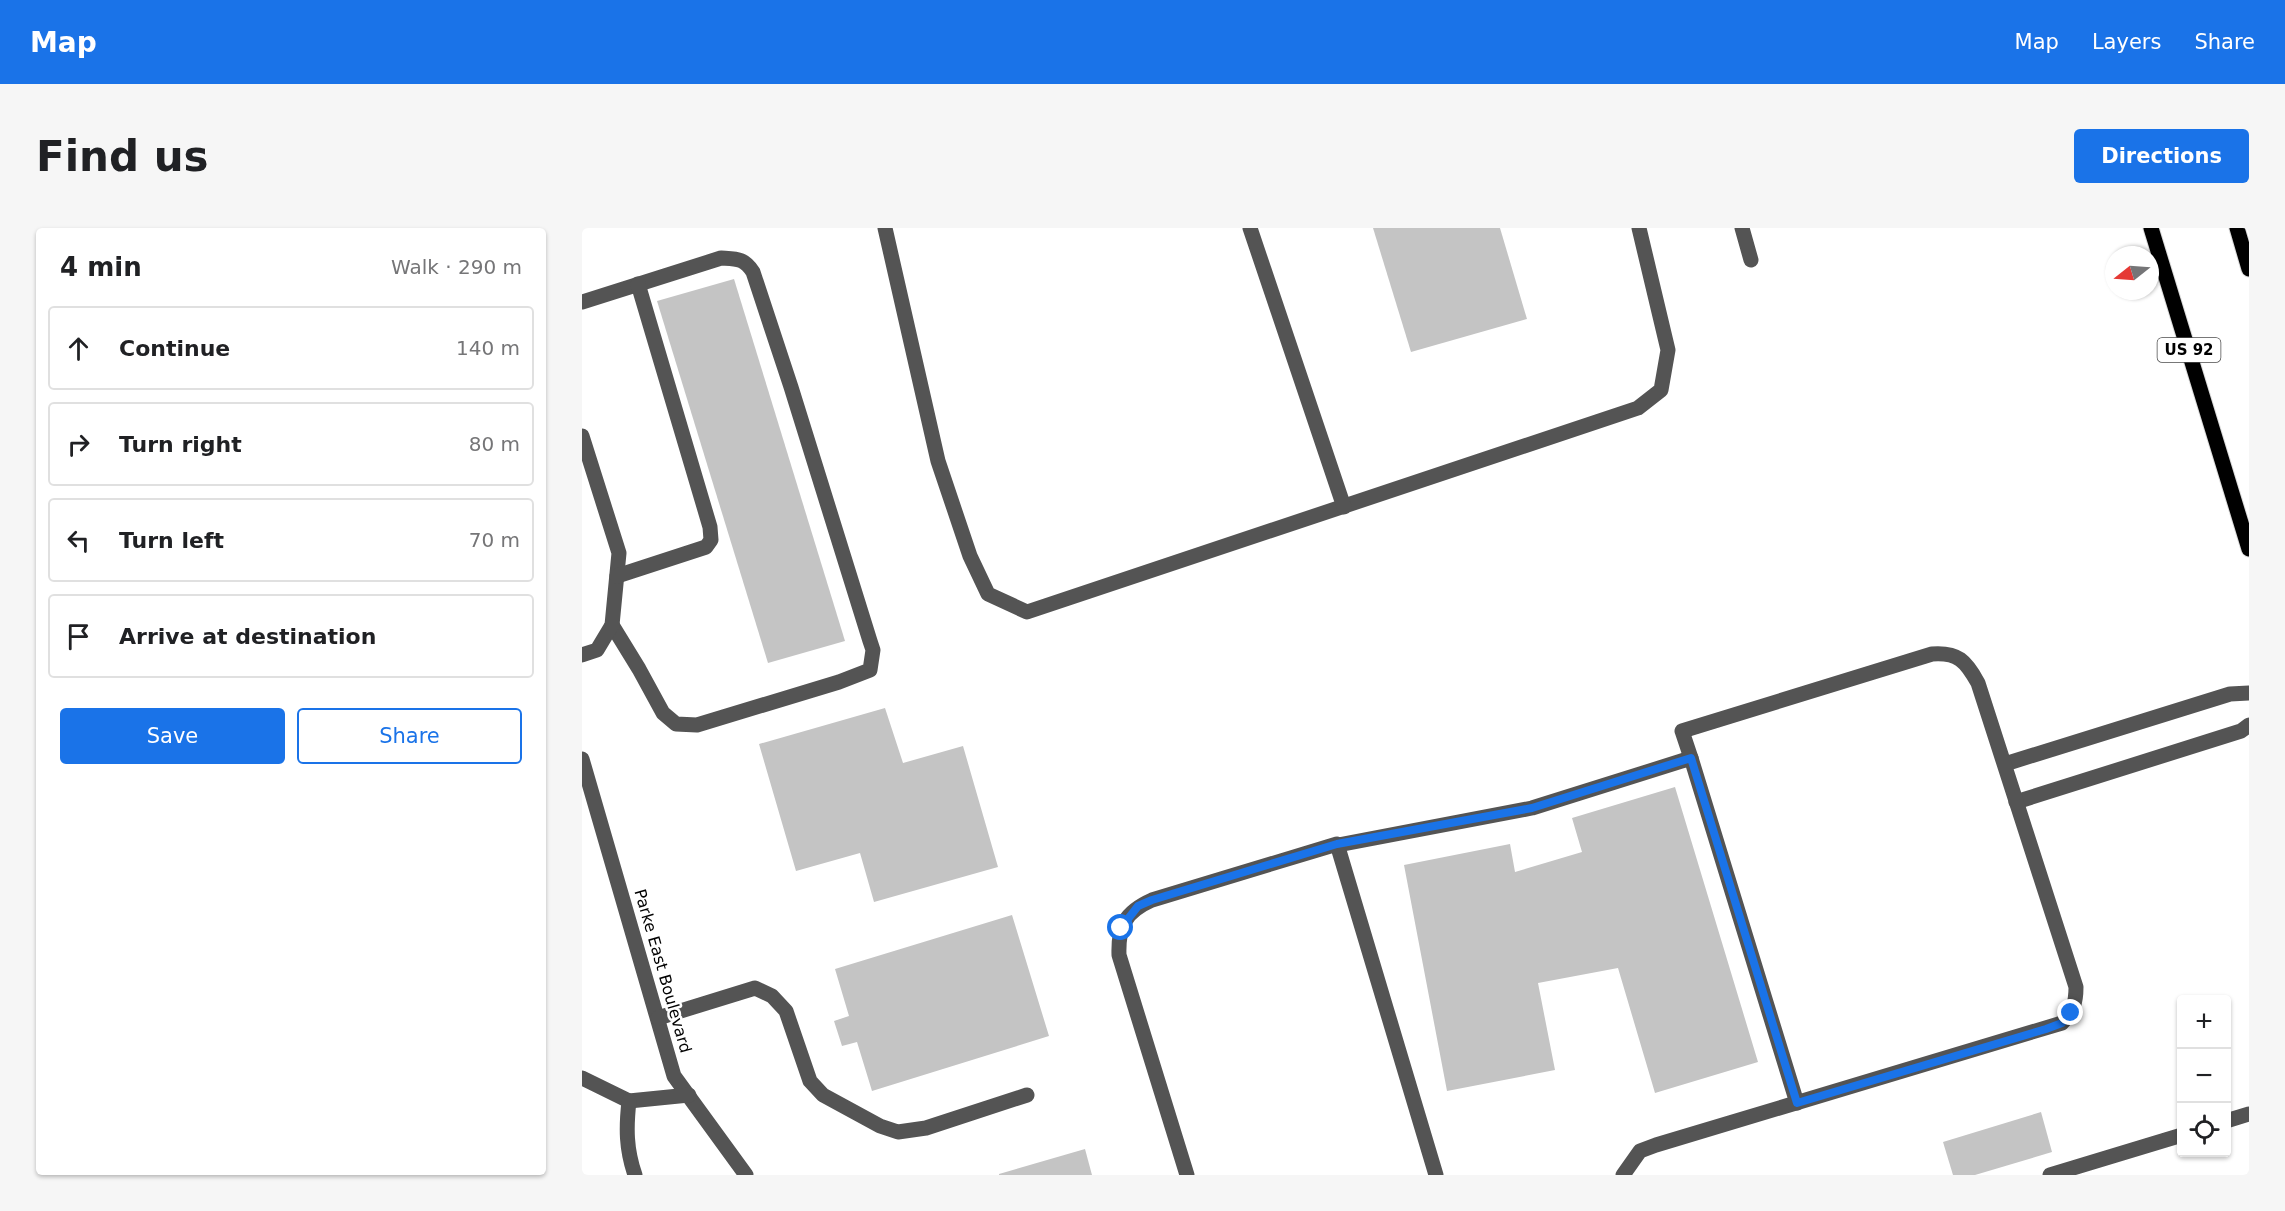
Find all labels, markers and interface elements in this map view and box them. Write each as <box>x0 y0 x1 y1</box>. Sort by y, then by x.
text: Map <box>30 26 97 59</box>
text: Map <box>2015 30 2059 54</box>
text: Layers <box>2092 30 2161 54</box>
text: Share <box>2194 30 2255 54</box>
button: Directions <box>2074 129 2249 183</box>
text: Find us <box>36 132 209 181</box>
north arrow <box>2105 246 2159 300</box>
text: 4 min <box>60 252 142 282</box>
text: Walk · 290 m <box>391 255 522 279</box>
icon: ahead <box>62 332 95 365</box>
text: Continue <box>119 336 230 361</box>
text: 140 m <box>456 336 520 360</box>
road number: US 92 <box>2158 338 2220 362</box>
icon: right <box>62 428 95 461</box>
text: Turn right <box>119 432 242 457</box>
text: 80 m <box>469 432 520 456</box>
icon: left <box>62 524 95 557</box>
text: Turn left <box>119 528 224 553</box>
text: 70 m <box>469 528 520 552</box>
icon: arrive <box>62 620 95 653</box>
text: Arrive at destination <box>119 624 376 649</box>
button: Save <box>60 708 285 764</box>
button: Share <box>297 708 522 764</box>
street label: Parke East Boulevard <box>631 887 695 1055</box>
route start <box>1107 914 1133 940</box>
map controls <box>2177 995 2231 1157</box>
button: + <box>2177 995 2231 1049</box>
route end <box>2057 999 2083 1025</box>
button: − <box>2177 1049 2231 1103</box>
button: locate <box>2177 1103 2231 1157</box>

